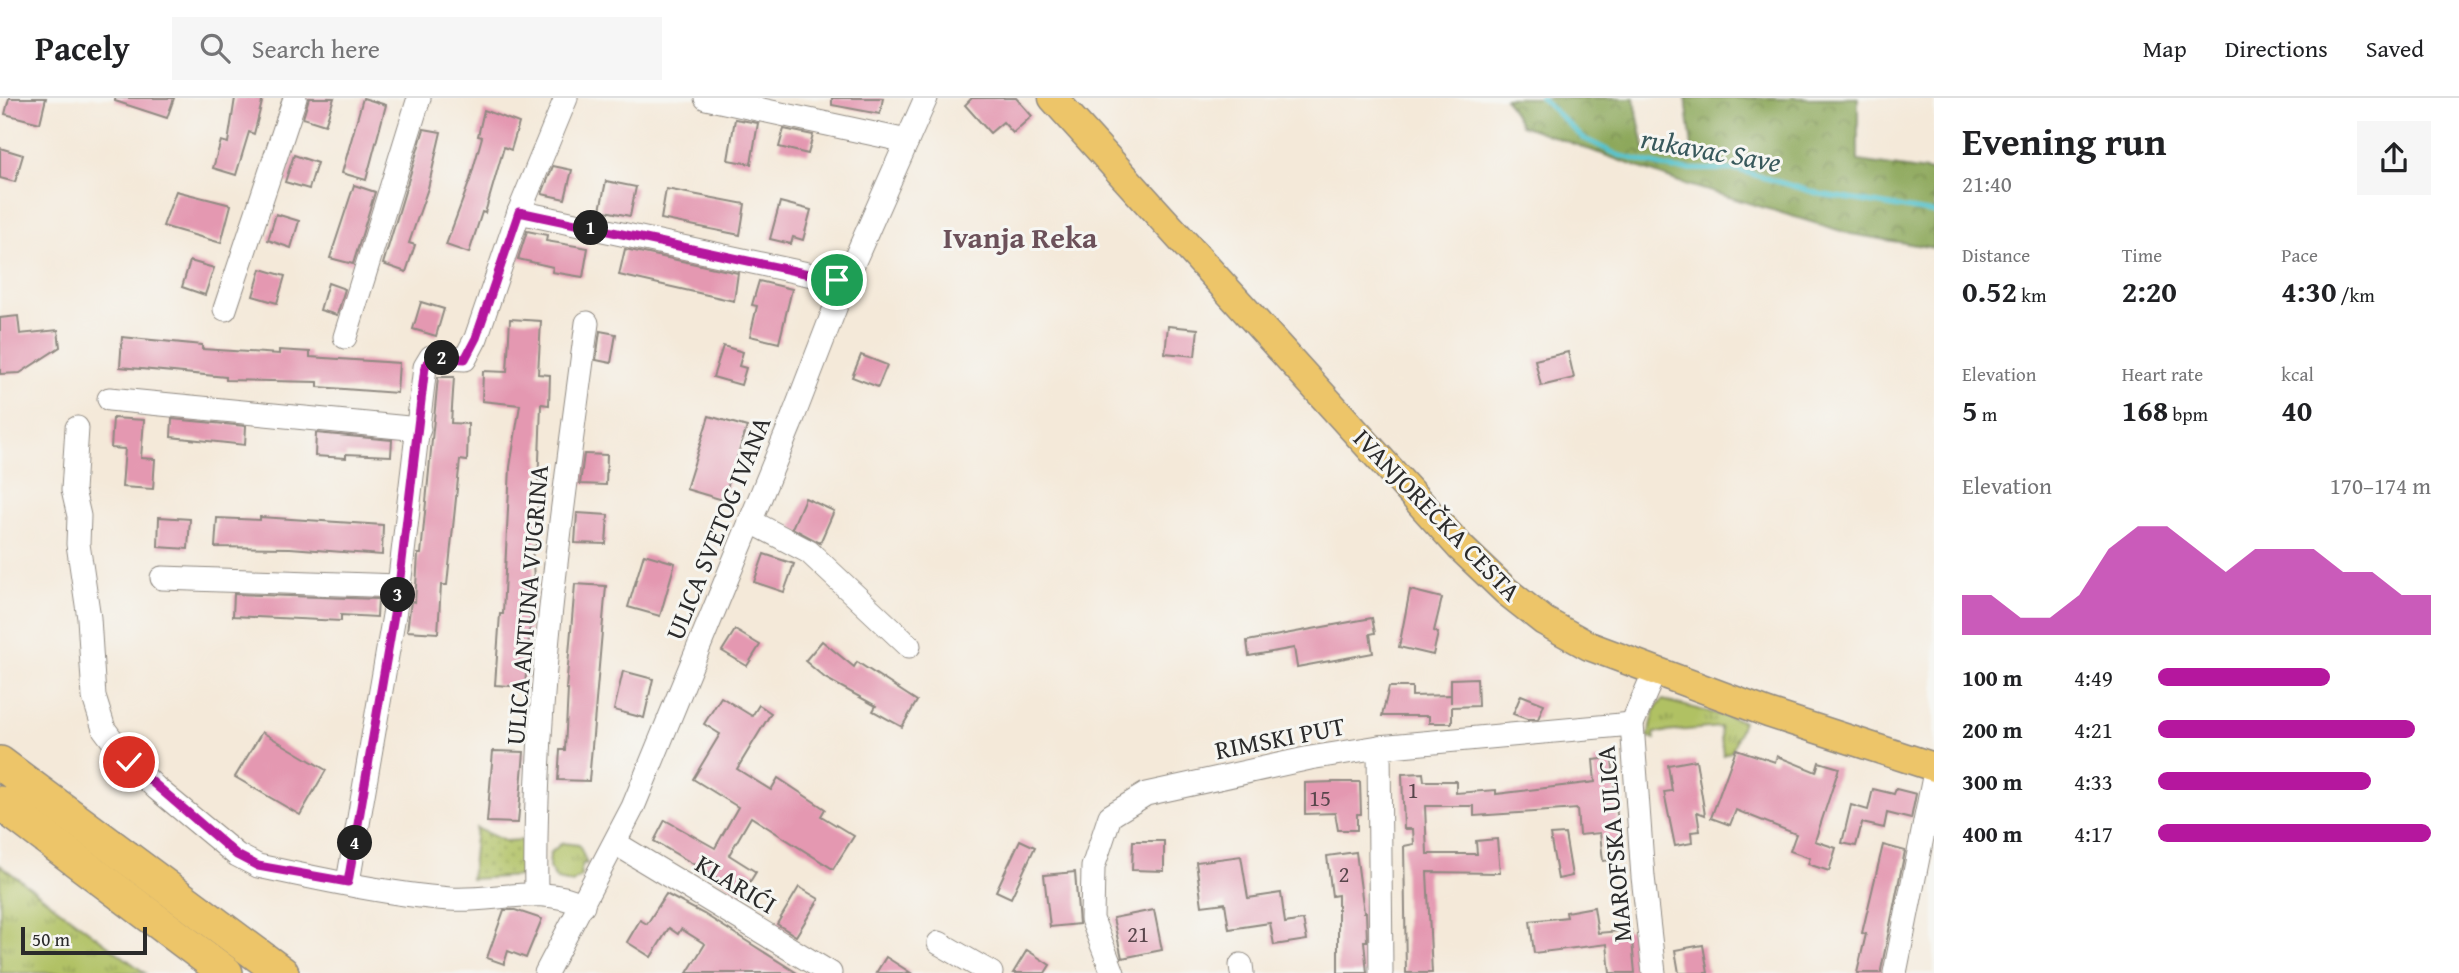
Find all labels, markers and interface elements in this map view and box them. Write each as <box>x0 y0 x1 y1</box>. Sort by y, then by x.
search box <box>172 17 662 80</box>
text: Pacely <box>35 24 130 72</box>
icon: search <box>196 29 234 67</box>
text: Search here <box>252 29 380 68</box>
text: Map <box>2143 31 2187 66</box>
text: Directions <box>2225 31 2328 66</box>
text: Saved <box>2366 31 2424 66</box>
text: Evening run <box>1962 113 2166 169</box>
water label: rukavac Save <box>1638 117 1784 182</box>
button: share <box>2357 121 2431 195</box>
text: 21:40 <box>1962 167 2012 200</box>
pin: 1 <box>574 211 608 246</box>
text: 1 <box>586 213 595 241</box>
district label: Ivanja Reka <box>943 215 1098 259</box>
text: Distance <box>1962 241 2030 269</box>
text: Time <box>2122 241 2162 269</box>
text: Pace <box>2281 241 2318 269</box>
pin <box>807 250 867 310</box>
icon: arrive <box>818 261 856 299</box>
text: 0.52 <box>1962 269 2017 313</box>
text: 2:20 <box>2122 269 2177 313</box>
text: 4:30 <box>2281 269 2336 313</box>
text: km <box>2017 281 2046 309</box>
text: /km <box>2336 281 2375 309</box>
pin: 2 <box>424 341 460 376</box>
text: 2 <box>437 343 446 371</box>
text: Elevation <box>1962 360 2036 388</box>
text: Heart rate <box>2122 360 2203 388</box>
text: kcal <box>2281 360 2314 388</box>
text: 5 <box>1962 388 1978 432</box>
text: 168 <box>2122 388 2168 432</box>
text: 40 <box>2281 388 2312 432</box>
text: m <box>1978 400 1997 428</box>
text: bpm <box>2168 400 2208 428</box>
street label: ULICA SVETOG IVANA <box>655 410 780 645</box>
street label: IVANJOREČKA CESTA <box>1344 419 1530 610</box>
street label: ULICA ANTUNA VUGRINA <box>495 463 558 747</box>
text: Elevation <box>1962 469 2052 502</box>
text: 170–174 m <box>2330 469 2431 502</box>
pin: 3 <box>380 578 416 612</box>
text: 3 <box>393 580 402 608</box>
text: 100 m <box>1962 661 2023 694</box>
text: 4:49 <box>2074 661 2113 694</box>
street label: RIMSKI PUT <box>1212 706 1349 769</box>
text: 200 m <box>1962 713 2023 746</box>
text: 4:21 <box>2074 713 2113 746</box>
pin <box>99 732 159 792</box>
icon: check <box>110 743 148 781</box>
street label: MAROFSKA ULICA <box>1585 744 1642 944</box>
text: 300 m <box>1962 765 2023 798</box>
text: 4:33 <box>2074 765 2113 798</box>
house number: 1 <box>1407 773 1419 806</box>
house number: 15 <box>1309 781 1331 814</box>
text: 400 m <box>1962 817 2023 850</box>
text: 4:17 <box>2074 817 2113 850</box>
pin: 4 <box>338 826 372 860</box>
text: 4 <box>350 828 359 856</box>
street label: KLARIĆI <box>688 844 784 923</box>
house number: 2 <box>1338 857 1350 890</box>
house number: 21 <box>1127 917 1149 950</box>
scale bar <box>21 924 147 956</box>
text: 50 m <box>32 925 70 953</box>

